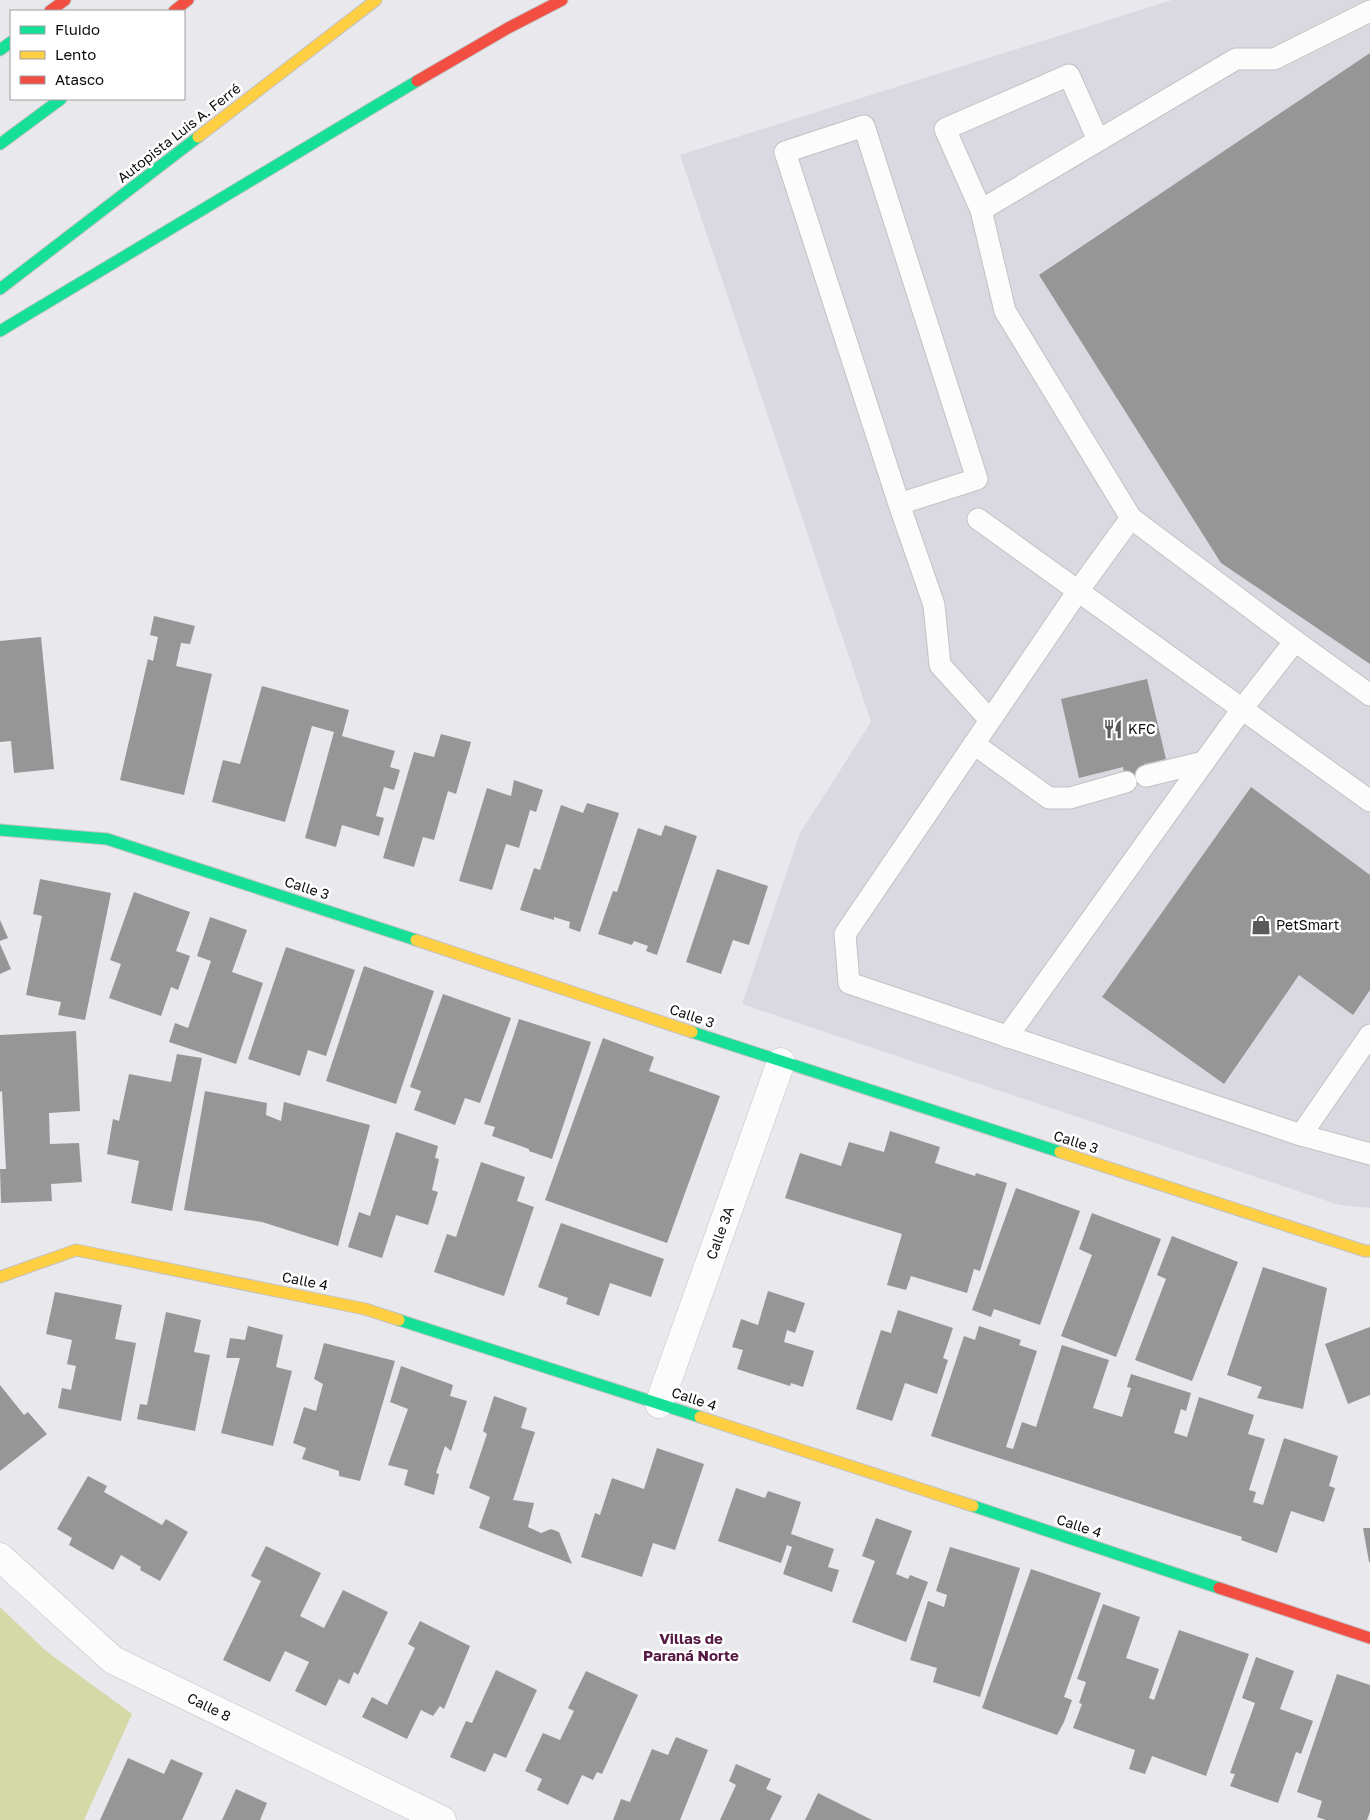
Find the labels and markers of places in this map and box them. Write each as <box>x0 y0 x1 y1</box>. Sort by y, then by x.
restaurant icon: KFC <box>1102 718 1124 740</box>
place label: KFC <box>1128 720 1155 737</box>
shop icon: PetSmart <box>1250 914 1272 936</box>
place label: PetSmart <box>1276 916 1339 933</box>

